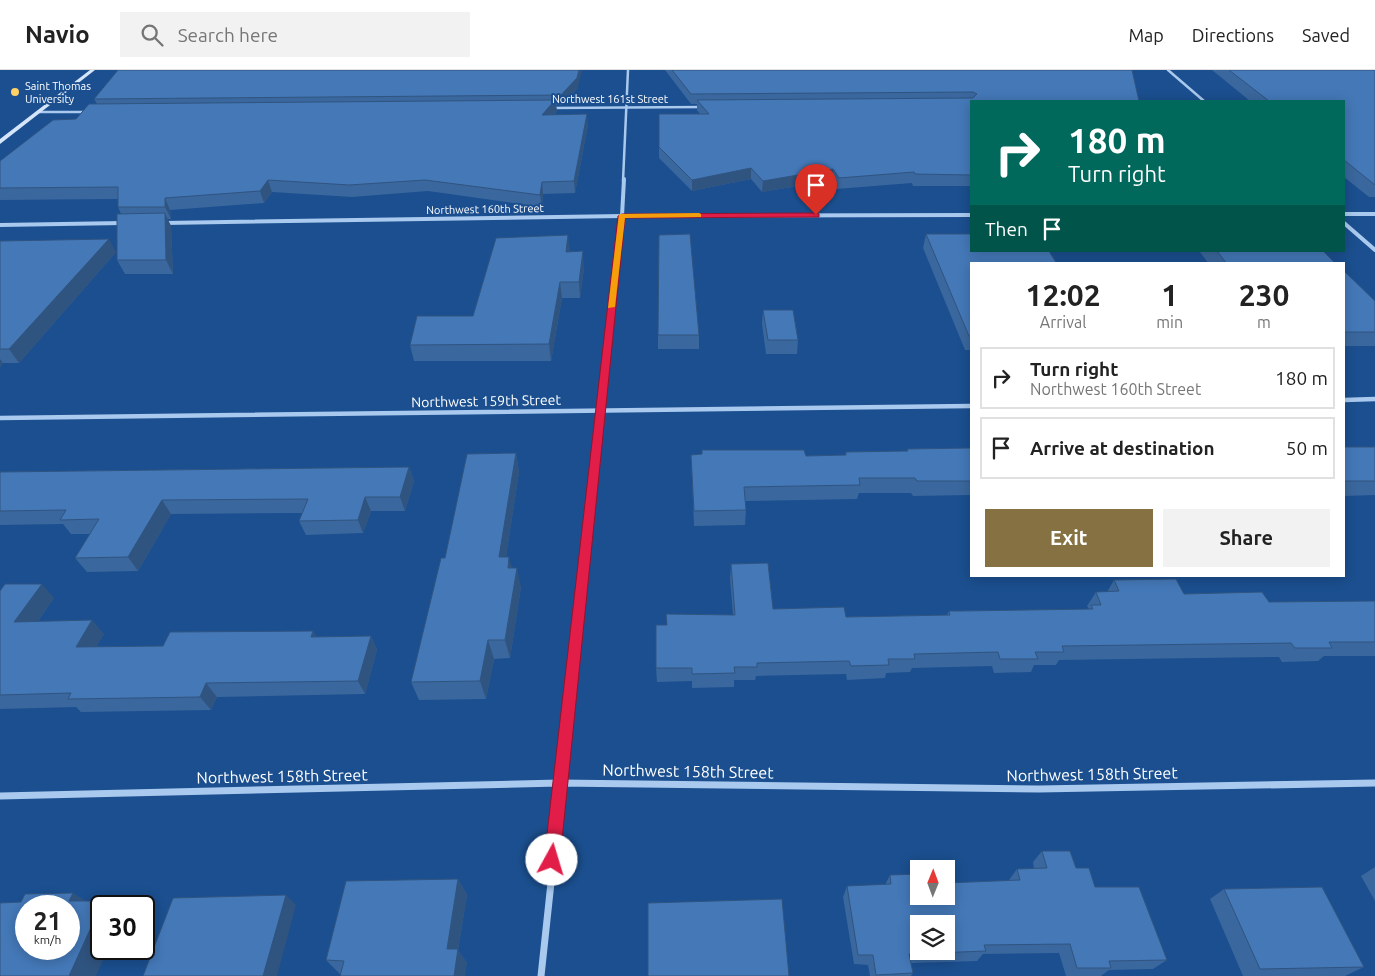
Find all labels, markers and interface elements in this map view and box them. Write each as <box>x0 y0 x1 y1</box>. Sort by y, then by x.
search box <box>120 12 470 57</box>
text: Navio <box>25 21 90 48</box>
icon: search <box>138 21 166 49</box>
text: Search here <box>178 24 278 46</box>
text: Map <box>1128 25 1164 45</box>
text: Directions <box>1192 25 1274 45</box>
text: Saved <box>1302 25 1350 45</box>
place label: Saint Thomas University <box>25 80 91 105</box>
marker: Saint Thomas University <box>9 86 21 98</box>
street label: Northwest 161st Street <box>552 93 669 105</box>
icon: right <box>985 120 1050 185</box>
text: 180 m <box>1068 120 1166 160</box>
text: Turn right <box>1068 161 1166 186</box>
pin <box>795 164 837 215</box>
icon: arrive <box>802 171 830 199</box>
street label: Northwest 160th Street <box>426 202 545 216</box>
icon: arrive <box>1038 215 1066 243</box>
text: Then <box>985 218 1028 240</box>
text: 12:02 <box>1026 278 1101 312</box>
text: 1 <box>1161 278 1178 312</box>
text: 230 <box>1239 278 1289 312</box>
text: Arrival <box>1040 313 1086 331</box>
text: min <box>1156 313 1183 331</box>
text: m <box>1257 313 1271 331</box>
text: Turn right <box>1030 358 1118 380</box>
icon: right <box>987 364 1015 392</box>
text: 180 m <box>1275 367 1328 389</box>
text: Northwest 160th Street <box>1030 380 1201 398</box>
street label: Northwest 159th Street <box>411 392 562 410</box>
icon: arrive <box>987 434 1015 462</box>
text: Arrive at destination <box>1030 437 1215 459</box>
text: 50 m <box>1286 437 1328 459</box>
button: Exit <box>985 509 1153 567</box>
button: Share <box>1163 509 1330 567</box>
street label: Northwest 158th Street <box>602 761 774 782</box>
street label: Northwest 158th Street <box>1006 763 1178 784</box>
street label: Northwest 158th Street <box>196 765 368 786</box>
position arrow <box>525 833 577 885</box>
north arrow <box>910 860 955 905</box>
map controls <box>910 860 955 960</box>
speed limit sign: 30 <box>90 895 155 960</box>
text: 21 <box>33 907 62 935</box>
button: layers <box>910 915 955 960</box>
text: km/h <box>34 933 61 946</box>

